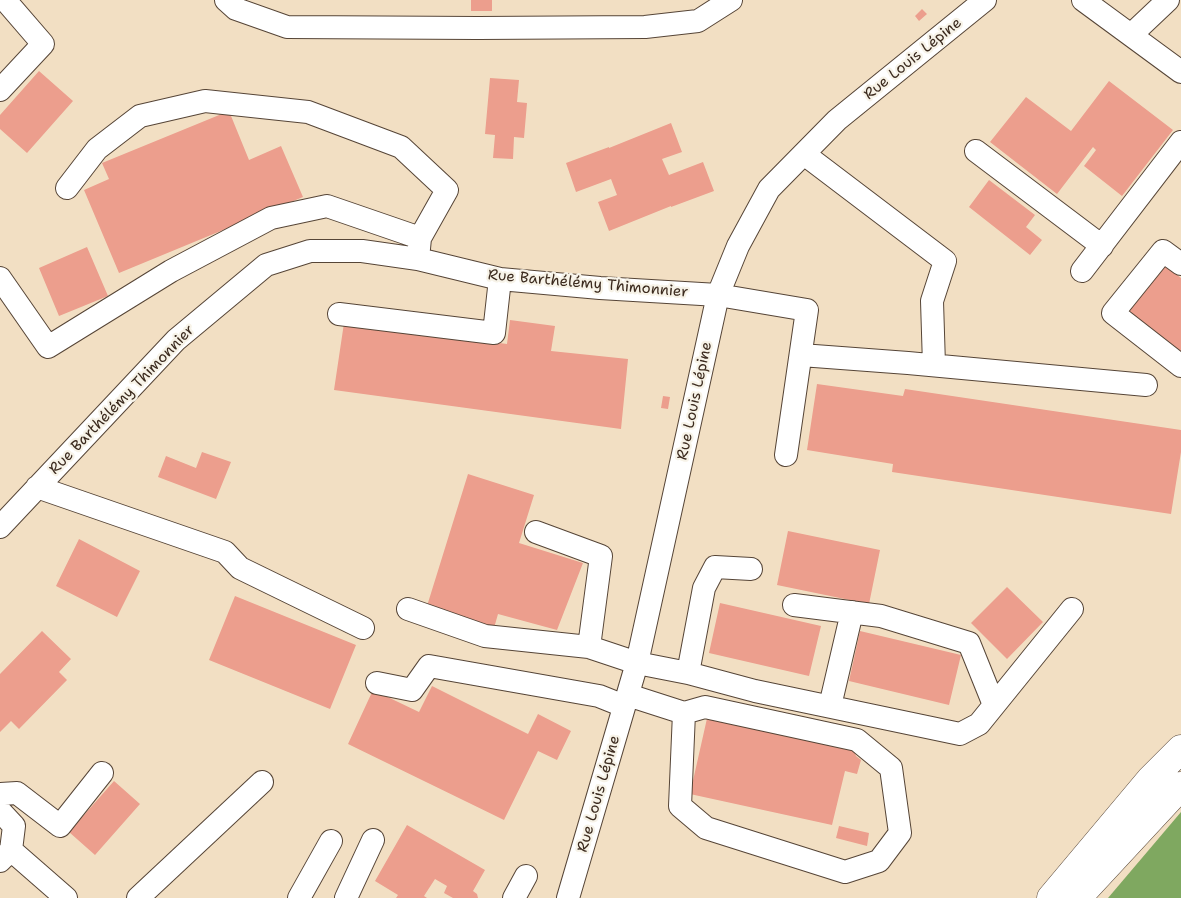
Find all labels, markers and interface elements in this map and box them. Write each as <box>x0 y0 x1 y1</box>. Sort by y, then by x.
street label: Rue Louis Lépine <box>861 14 965 104</box>
street label: Rue Barthélémy Thimonnier <box>487 266 689 302</box>
street label: Rue Barthélémy Thimonnier <box>46 321 198 479</box>
street label: Rue Louis Lépine <box>674 340 716 462</box>
street label: Rue Louis Lépine <box>574 734 624 854</box>

